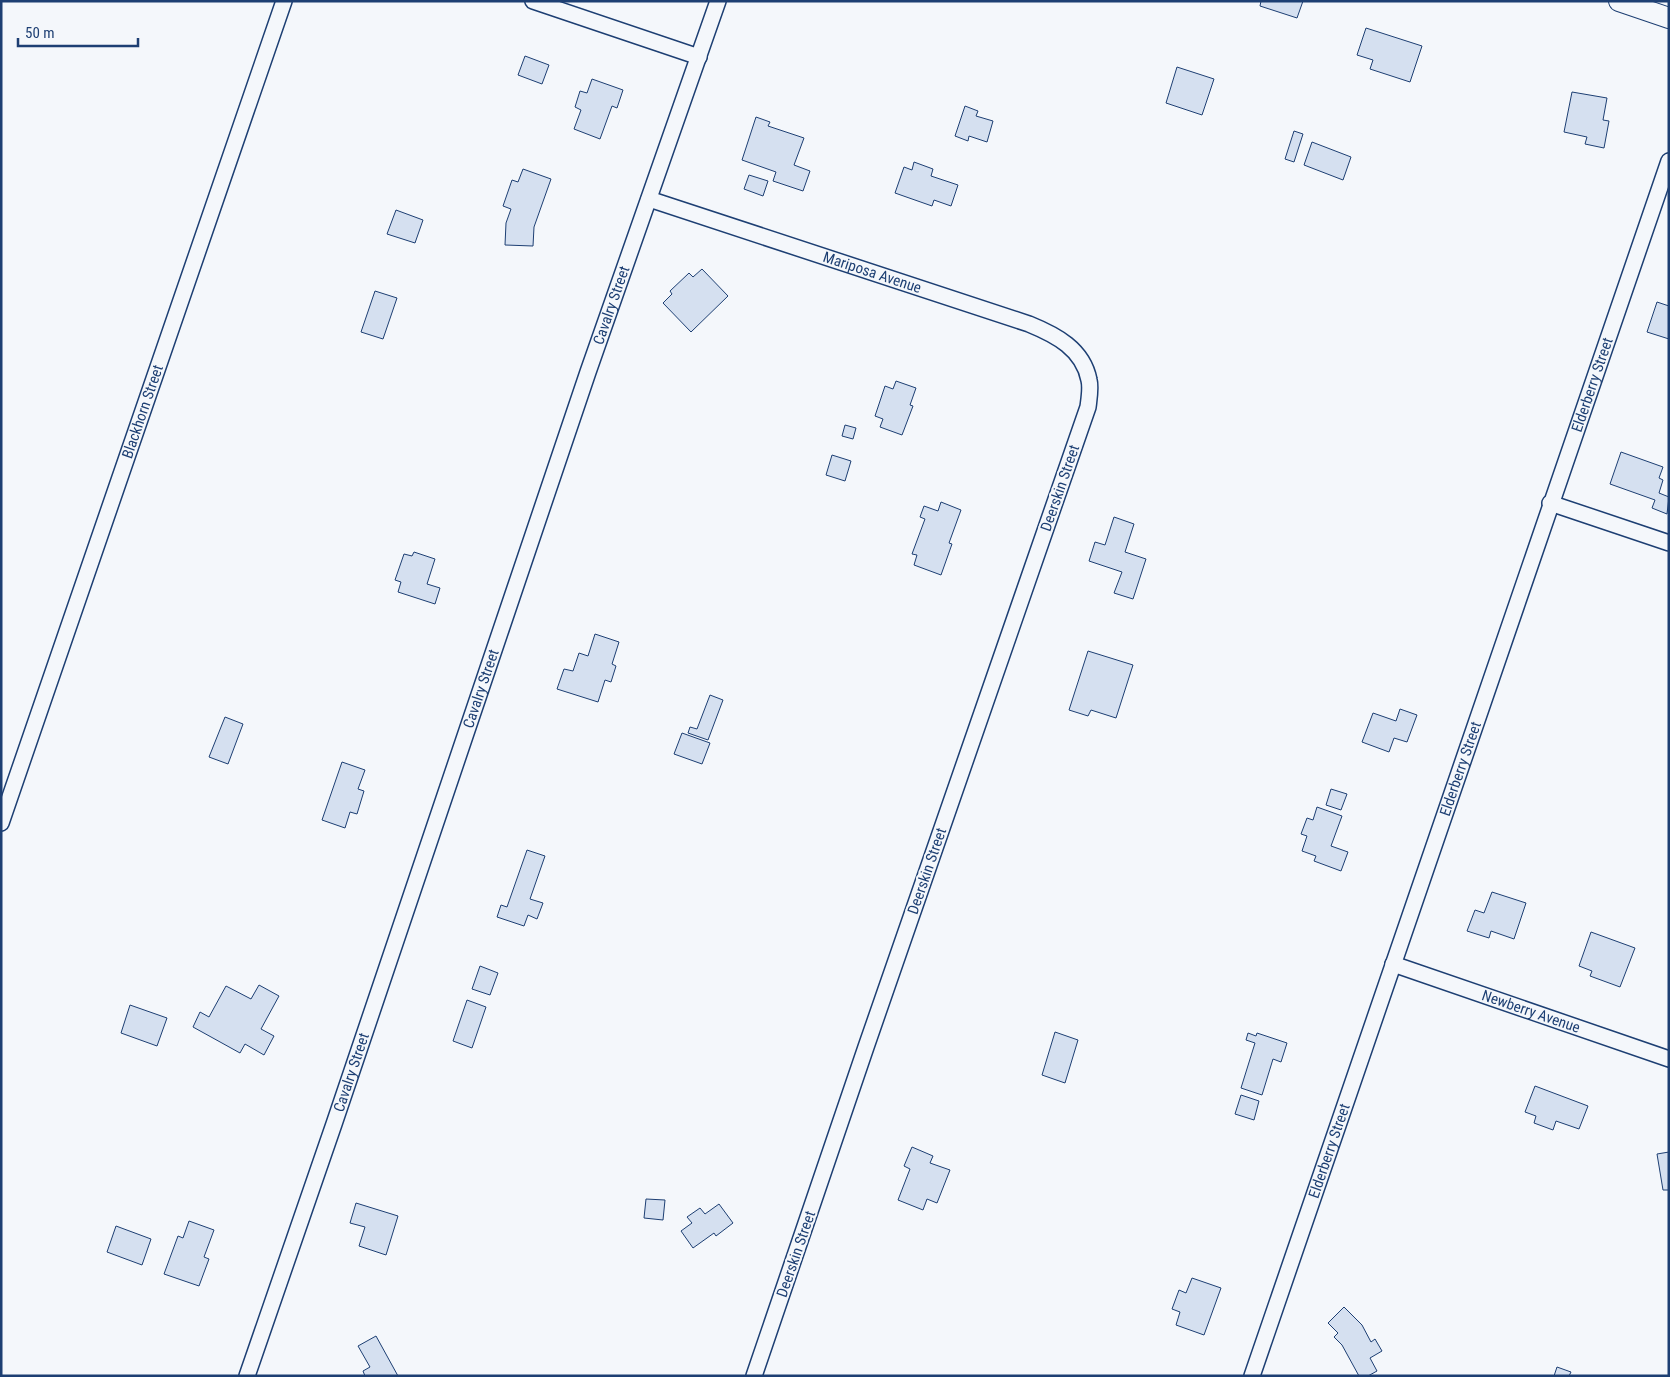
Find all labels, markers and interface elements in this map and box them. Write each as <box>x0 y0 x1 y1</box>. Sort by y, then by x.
scale bar <box>18 15 138 47</box>
text: 50 m <box>25 24 55 42</box>
street label: Mariposa Avenue <box>821 248 924 297</box>
street label: Cavalry Street <box>589 264 633 347</box>
street label: Elderberry Street <box>1568 335 1617 434</box>
street label: Blackhorn Street <box>118 363 167 461</box>
street label: Deerskin Street <box>1037 442 1083 534</box>
street label: Cavalry Street <box>459 647 503 731</box>
street label: Elderberry Street <box>1436 719 1485 818</box>
street label: Deerskin Street <box>904 825 950 917</box>
street label: Newberry Avenue <box>1480 986 1583 1037</box>
street label: Cavalry Street <box>330 1031 373 1114</box>
street label: Elderberry Street <box>1305 1101 1354 1200</box>
street label: Deerskin Street <box>773 1208 819 1300</box>

